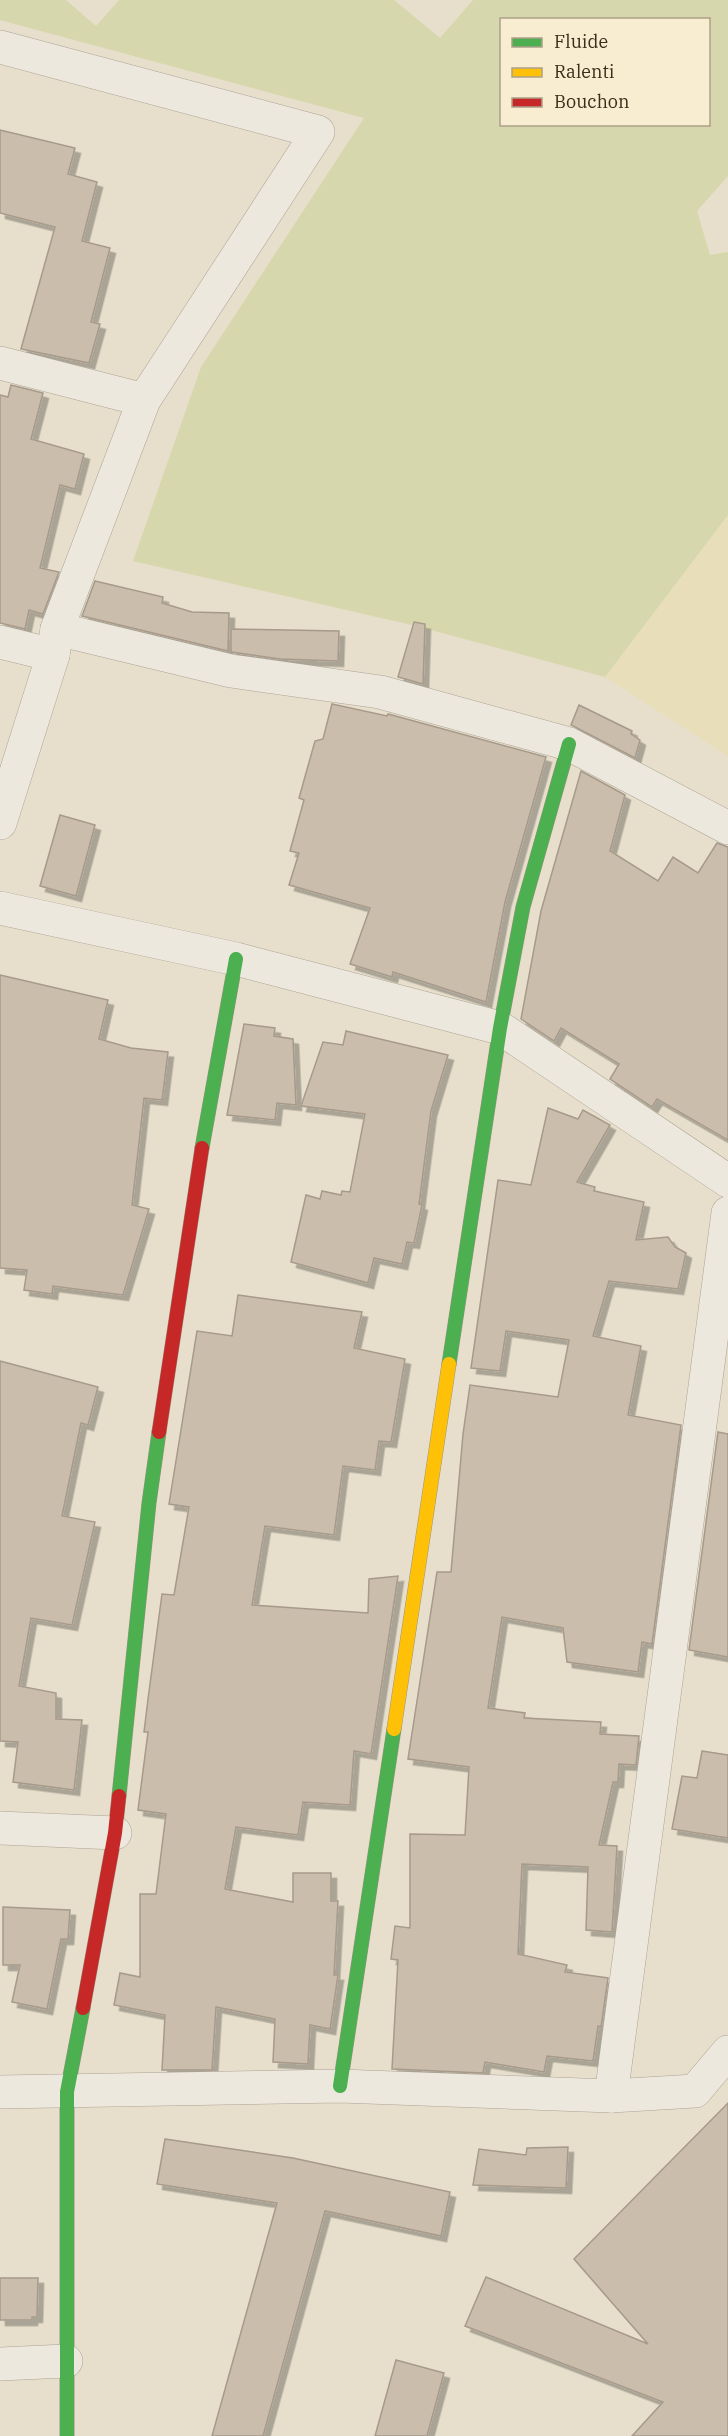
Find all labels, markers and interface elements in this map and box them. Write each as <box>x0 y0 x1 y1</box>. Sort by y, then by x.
legend <box>500 18 710 126</box>
text: Fluide <box>554 30 608 53</box>
text: Ralenti <box>554 60 615 83</box>
text: Bouchon <box>554 90 630 113</box>

